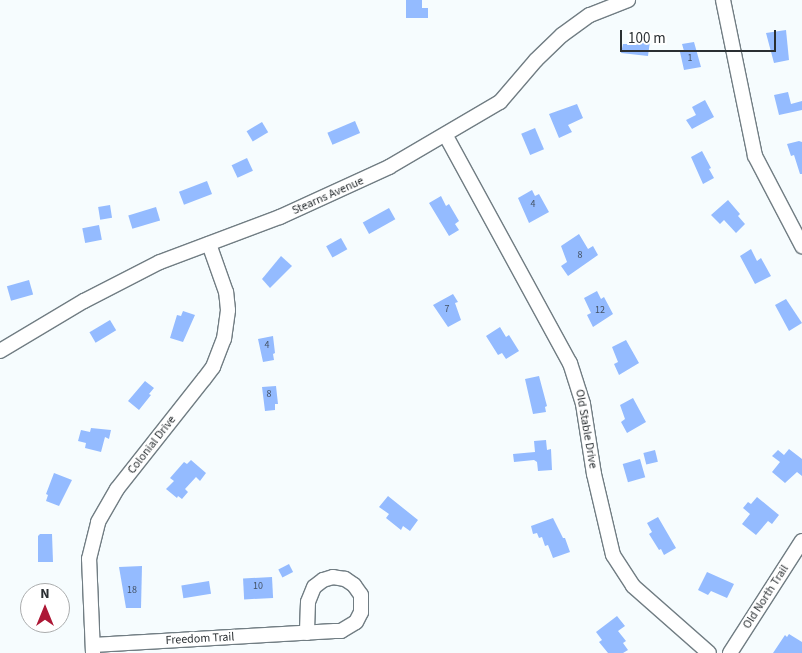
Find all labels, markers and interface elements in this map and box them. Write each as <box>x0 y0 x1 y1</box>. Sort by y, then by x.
scale bar <box>622 20 778 52</box>
text: 100 m <box>628 28 666 49</box>
house number: 1 <box>688 53 692 65</box>
street label: Stearns Avenue <box>290 174 366 218</box>
house number: 4 <box>531 199 535 211</box>
house number: 8 <box>578 250 582 262</box>
house number: 7 <box>445 304 449 316</box>
house number: 12 <box>595 305 605 317</box>
house number: 4 <box>265 340 269 352</box>
street label: Old Stable Drive <box>572 388 600 470</box>
house number: 8 <box>267 389 271 401</box>
street label: Colonial Drive <box>125 413 179 477</box>
street label: Old North Trail <box>740 562 792 632</box>
house number: 10 <box>253 581 263 593</box>
north arrow <box>20 583 70 633</box>
text: N <box>40 584 50 604</box>
house number: 18 <box>127 585 137 597</box>
street label: Freedom Trail <box>165 630 235 648</box>

